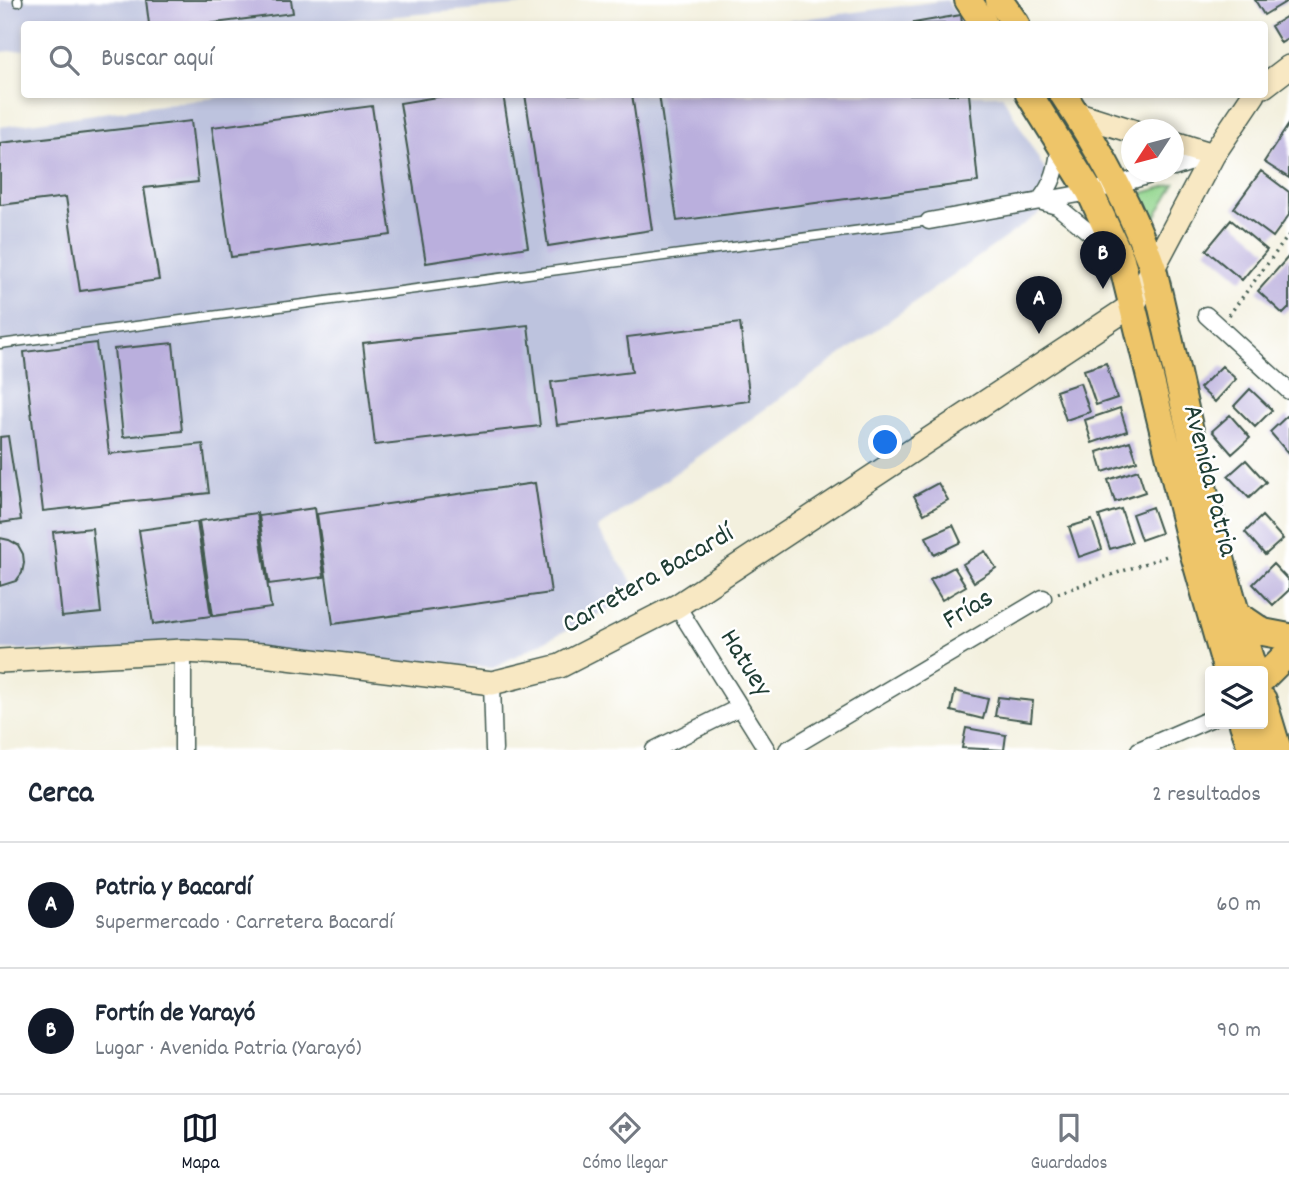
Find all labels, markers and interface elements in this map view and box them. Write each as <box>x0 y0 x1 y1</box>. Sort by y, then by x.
search box <box>21 21 1268 98</box>
icon: search <box>45 41 83 79</box>
text: Buscar aquí <box>101 41 213 78</box>
north arrow <box>1121 119 1184 182</box>
pin: B <box>1080 231 1126 289</box>
pin: A <box>1016 276 1062 334</box>
street label: Avenida Patria <box>1170 401 1246 562</box>
your location <box>868 425 902 459</box>
street label: Carretera Bacardí <box>556 515 744 646</box>
street label: Frías <box>936 580 1002 642</box>
street label: Hatuey <box>708 622 781 706</box>
map controls <box>1205 666 1268 729</box>
button: layers <box>1205 666 1268 729</box>
text: Cerca <box>28 774 93 817</box>
text: 2 resultados <box>1152 779 1261 812</box>
text: Patria y Bacardí <box>95 870 251 907</box>
text: A <box>45 889 57 922</box>
text: 60 m <box>1216 889 1261 922</box>
text: Supermercado · Carretera Bacardí <box>95 907 393 940</box>
text: Fortín de Yarayó <box>95 996 255 1033</box>
text: B <box>46 1015 56 1048</box>
text: 90 m <box>1217 1015 1261 1048</box>
text: Lugar · Avenida Patria (Yarayó) <box>95 1033 362 1066</box>
tab: Mapa <box>181 1109 219 1178</box>
tab: Cómo llegar <box>582 1109 668 1178</box>
tab: Guardados <box>1031 1109 1108 1178</box>

